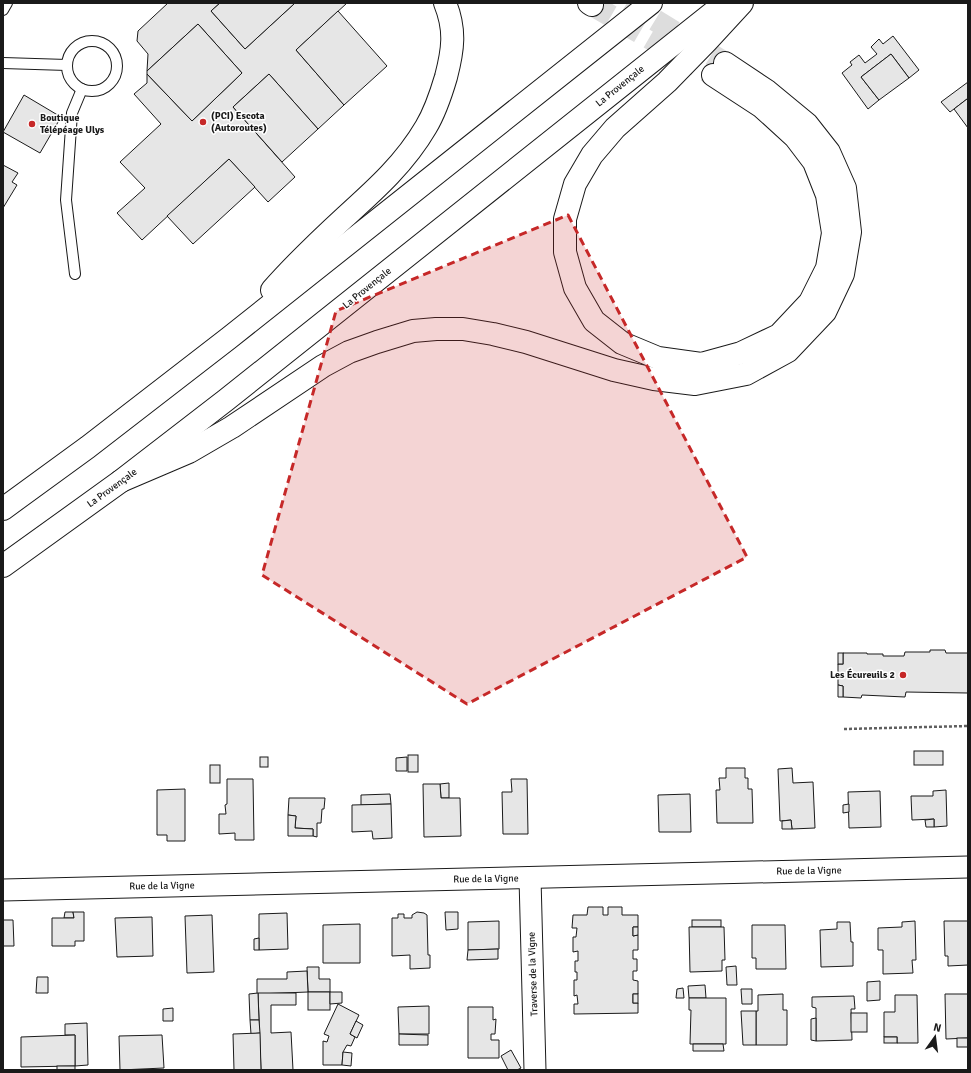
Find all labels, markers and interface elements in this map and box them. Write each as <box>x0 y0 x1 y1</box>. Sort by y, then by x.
street label: La Provençale <box>593 63 647 109</box>
place label: (PCI) Escota (Autoroutes) <box>211 110 267 134</box>
place label: Boutique Télépéage Ulys <box>40 112 105 136</box>
marker: (PCI) Escota (Autoroutes) <box>198 117 208 127</box>
marker: Boutique Télépéage Ulys <box>27 119 37 129</box>
street label: La Provençale <box>340 265 394 311</box>
street label: La Provençale <box>85 466 139 510</box>
place label: Les Écureuils 2 <box>830 668 895 681</box>
marker: Les Écureuils 2 <box>898 670 908 680</box>
street label: Rue de la Vigne <box>776 864 842 878</box>
street label: Rue de la Vigne <box>453 872 519 886</box>
street label: Rue de la Vigne <box>129 879 195 893</box>
street label: Traverse de la Vigne <box>526 932 540 1016</box>
north arrow <box>915 1017 955 1057</box>
text: N <box>932 1021 943 1035</box>

